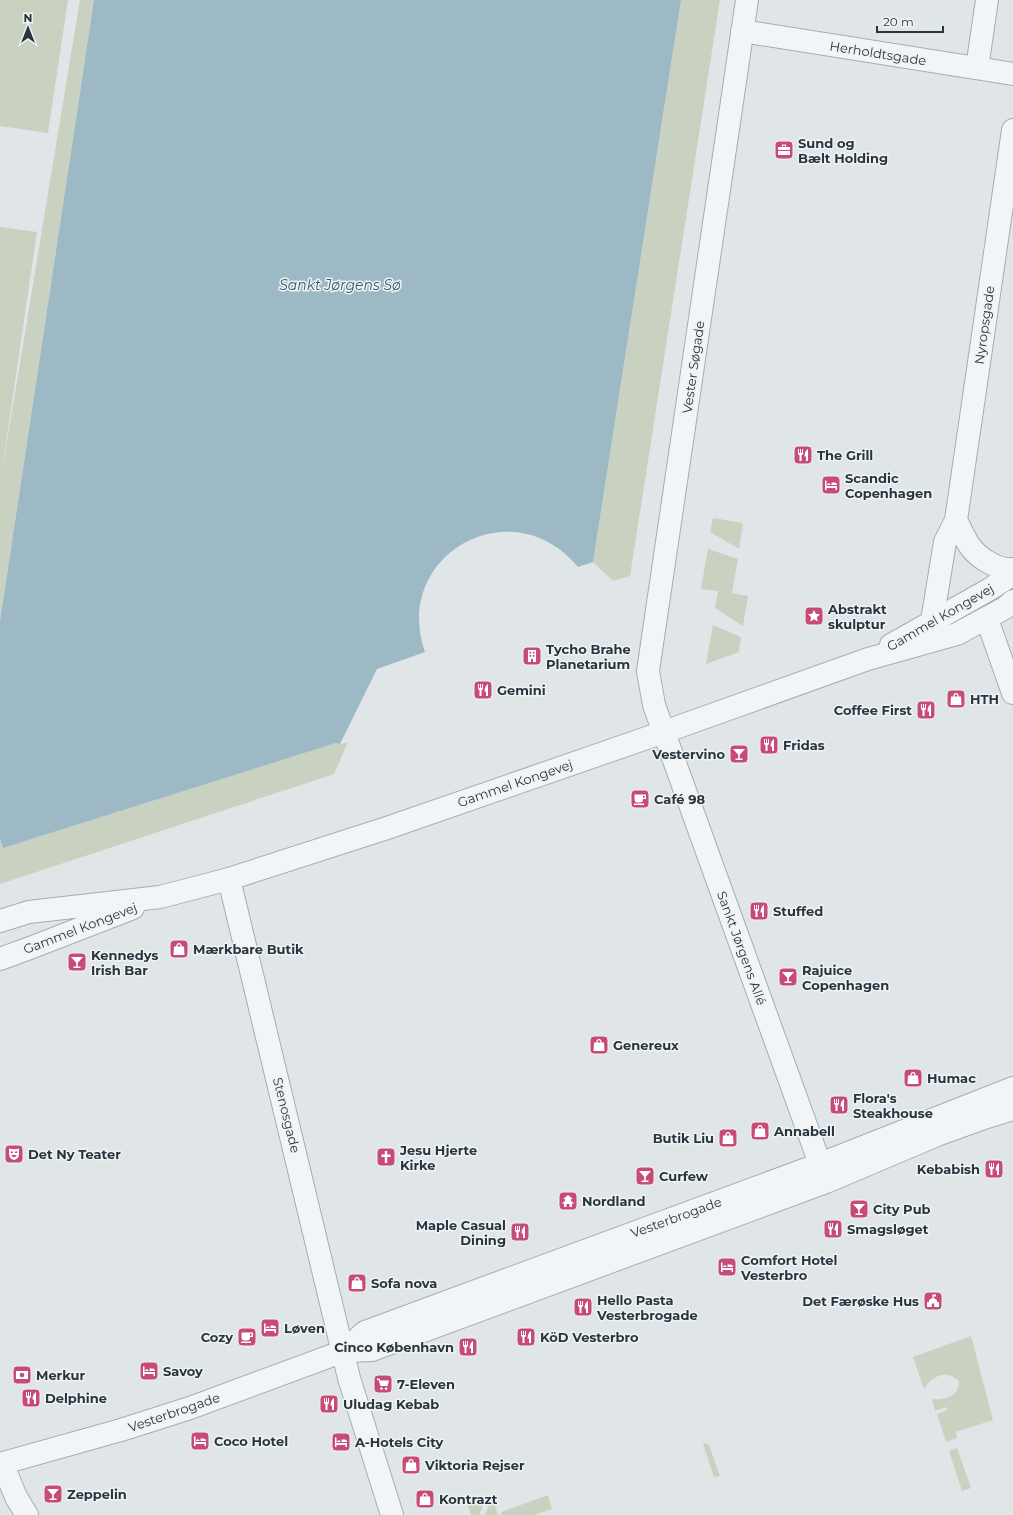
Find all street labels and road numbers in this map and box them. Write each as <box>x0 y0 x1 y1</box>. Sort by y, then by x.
street label: Herholdtsgade <box>829 37 928 69</box>
street label: Nyropsgade <box>971 285 997 365</box>
street label: Vester Søgade <box>679 319 707 414</box>
street label: Gammel Kongevej <box>884 580 996 654</box>
street label: Gammel Kongevej <box>455 756 575 810</box>
street label: Sankt Jørgens Allé <box>714 889 770 1007</box>
street label: Gammel Kongevej <box>21 899 139 957</box>
street label: Stenosgade <box>270 1076 304 1155</box>
street label: Vesterbrogade <box>628 1193 724 1241</box>
street label: Vesterbrogade <box>126 1389 222 1435</box>

